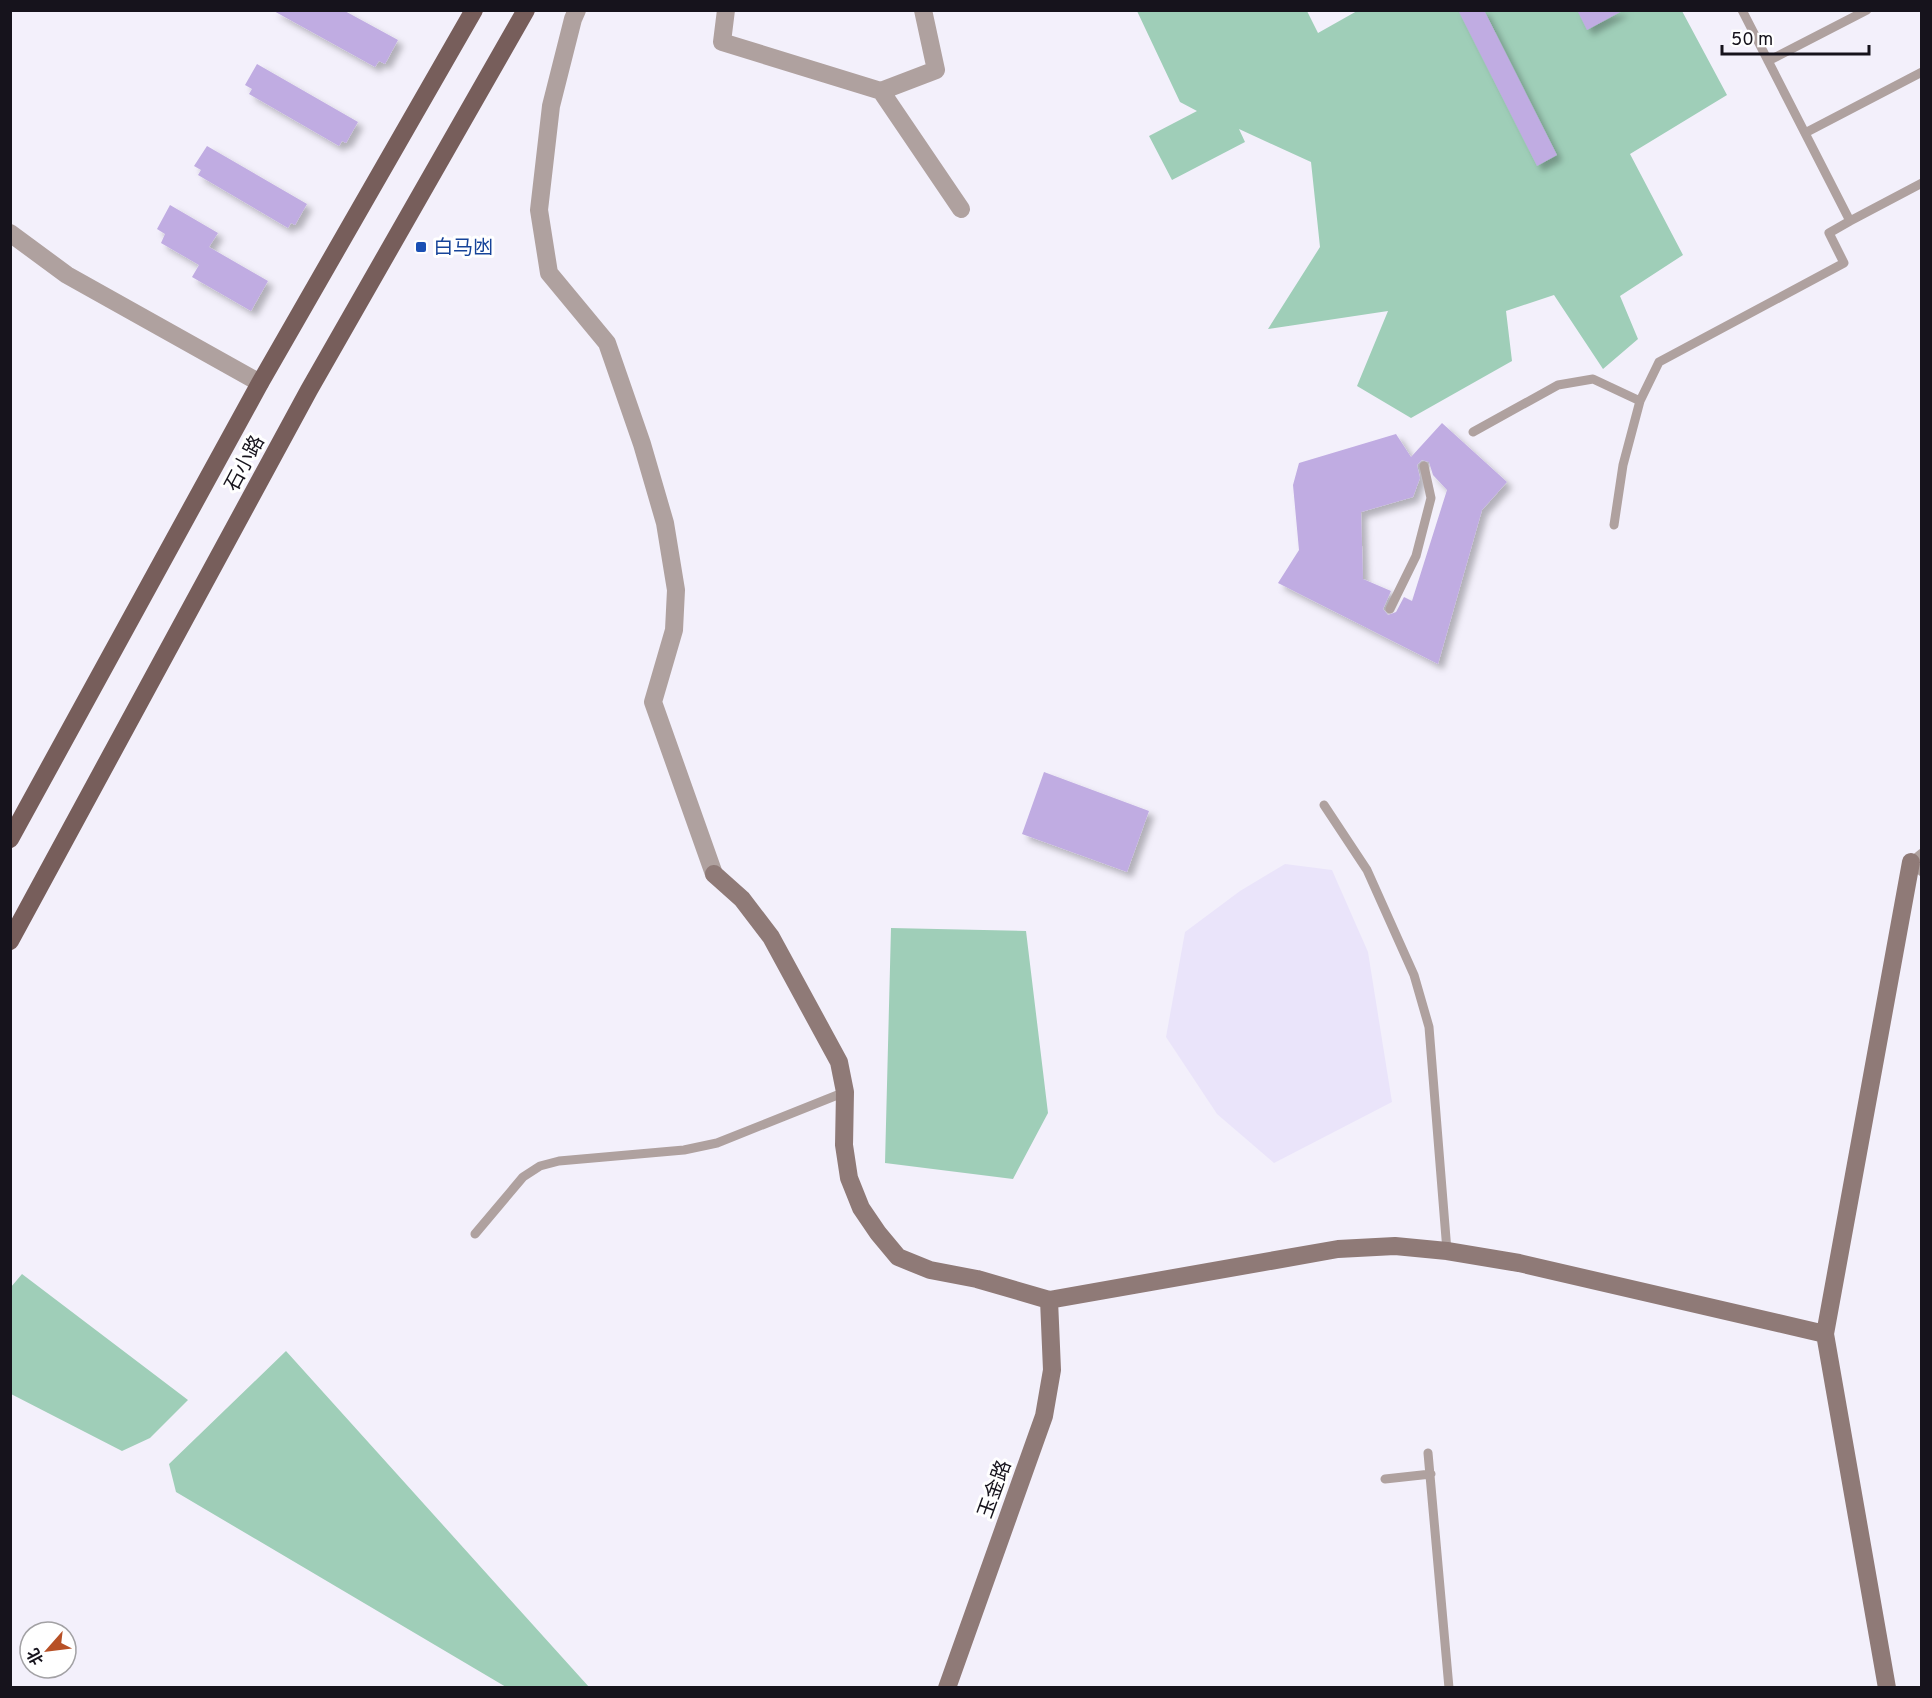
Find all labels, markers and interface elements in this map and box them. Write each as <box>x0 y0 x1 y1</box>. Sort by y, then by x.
scale bar <box>1722 18 1869 56</box>
text: 50 m <box>1731 29 1773 52</box>
place label: 白马凼 <box>433 236 493 262</box>
marker: 白马凼 <box>414 240 428 254</box>
street label: 石小路 <box>220 431 271 497</box>
street label: 玉金路 <box>973 1457 1018 1522</box>
north arrow <box>18 1620 78 1680</box>
text: 北 <box>24 1644 49 1668</box>

